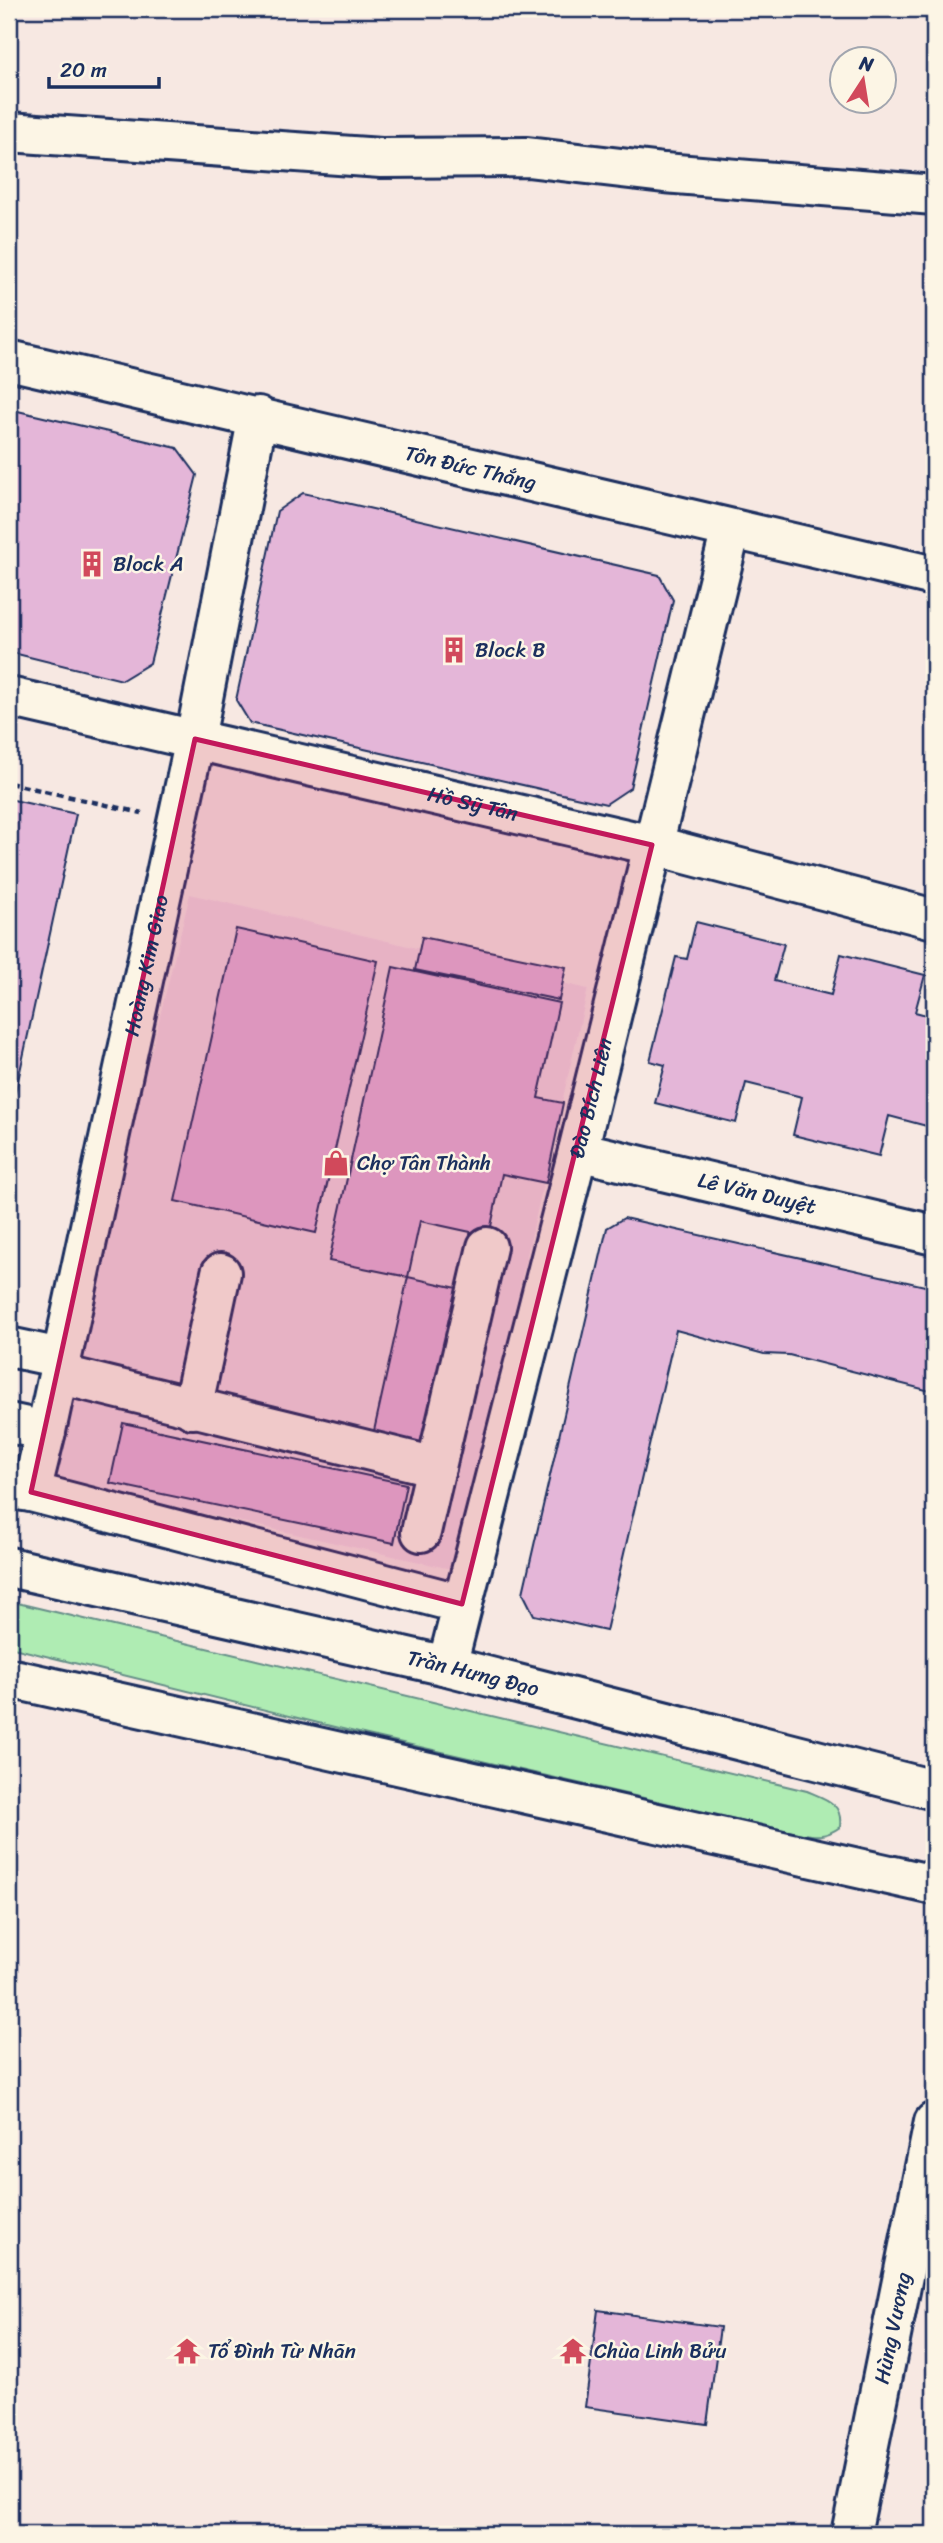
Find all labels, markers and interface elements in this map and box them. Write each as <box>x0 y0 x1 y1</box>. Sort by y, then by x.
scale bar <box>49 46 159 90</box>
north arrow <box>828 46 898 116</box>
text: N <box>856 46 877 82</box>
text: 20 m <box>60 51 107 89</box>
street label: Tôn Đức Thắng <box>401 434 541 502</box>
place label: Block A <box>113 545 184 583</box>
building icon: Block A <box>77 549 107 579</box>
place label: Block B <box>475 631 545 669</box>
building icon: Block B <box>439 635 469 665</box>
street label: Hồ Sỹ Tân <box>424 775 522 833</box>
street label: Hoàng Kim Giao <box>113 891 180 1040</box>
street label: Đào Bích Liên <box>558 1034 624 1162</box>
place label: Chợ Tân Thành <box>357 1144 491 1182</box>
shop icon: Chợ Tân Thành <box>321 1148 351 1178</box>
street label: Lê Văn Duyệt <box>694 1161 820 1226</box>
street label: Trần Hưng Đạo <box>403 1639 544 1708</box>
street label: Hùng Vương <box>863 2268 922 2387</box>
place label: Tổ Đình Từ Nhãn <box>208 2332 356 2370</box>
place label: Chùa Linh Bửu <box>594 2332 727 2370</box>
temple icon: Tổ Đình Từ Nhãn <box>172 2336 202 2366</box>
temple icon: Chùa Linh Bửu <box>558 2336 588 2366</box>

